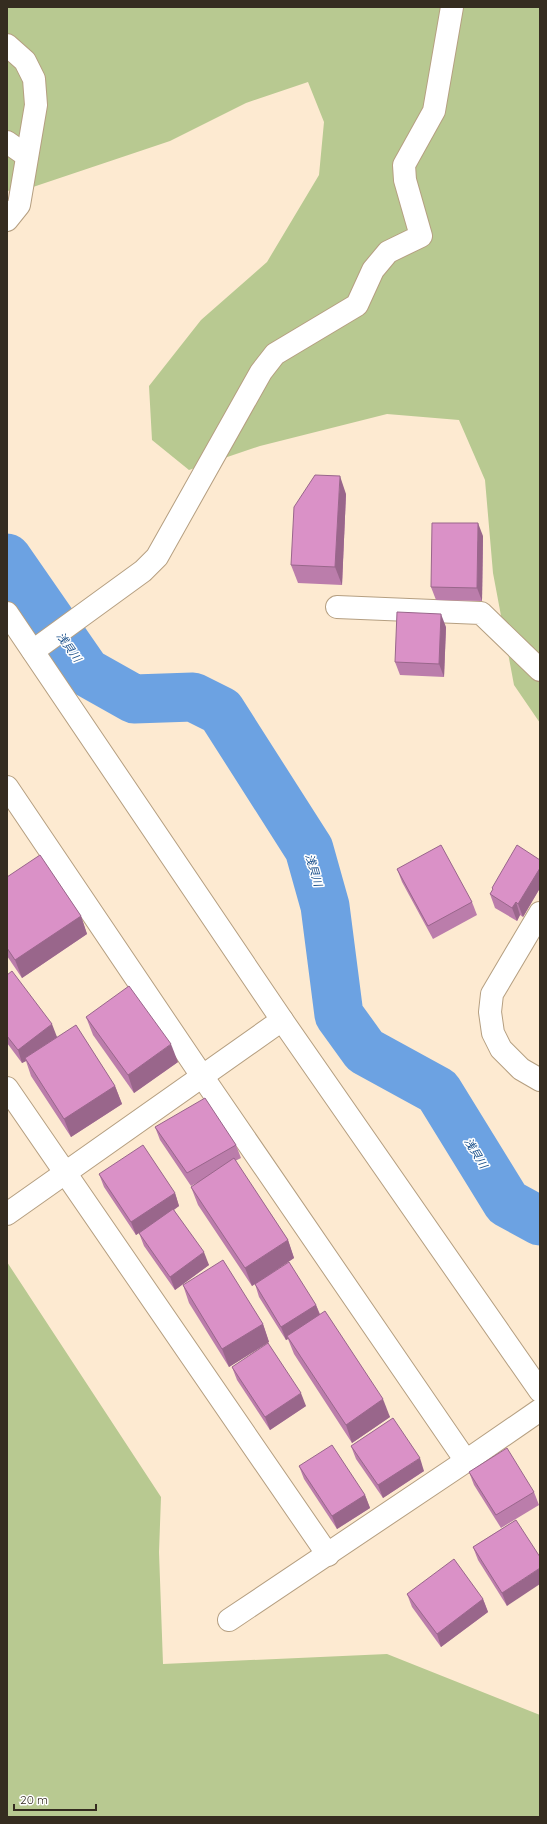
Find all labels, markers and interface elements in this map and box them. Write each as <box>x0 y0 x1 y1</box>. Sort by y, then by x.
water label: 浅貝川 <box>54 629 85 665</box>
water label: 浅貝川 <box>303 852 326 889</box>
water label: 浅貝川 <box>462 1135 491 1172</box>
scale bar <box>14 1786 96 1812</box>
text: 20 m <box>20 1792 48 1807</box>

